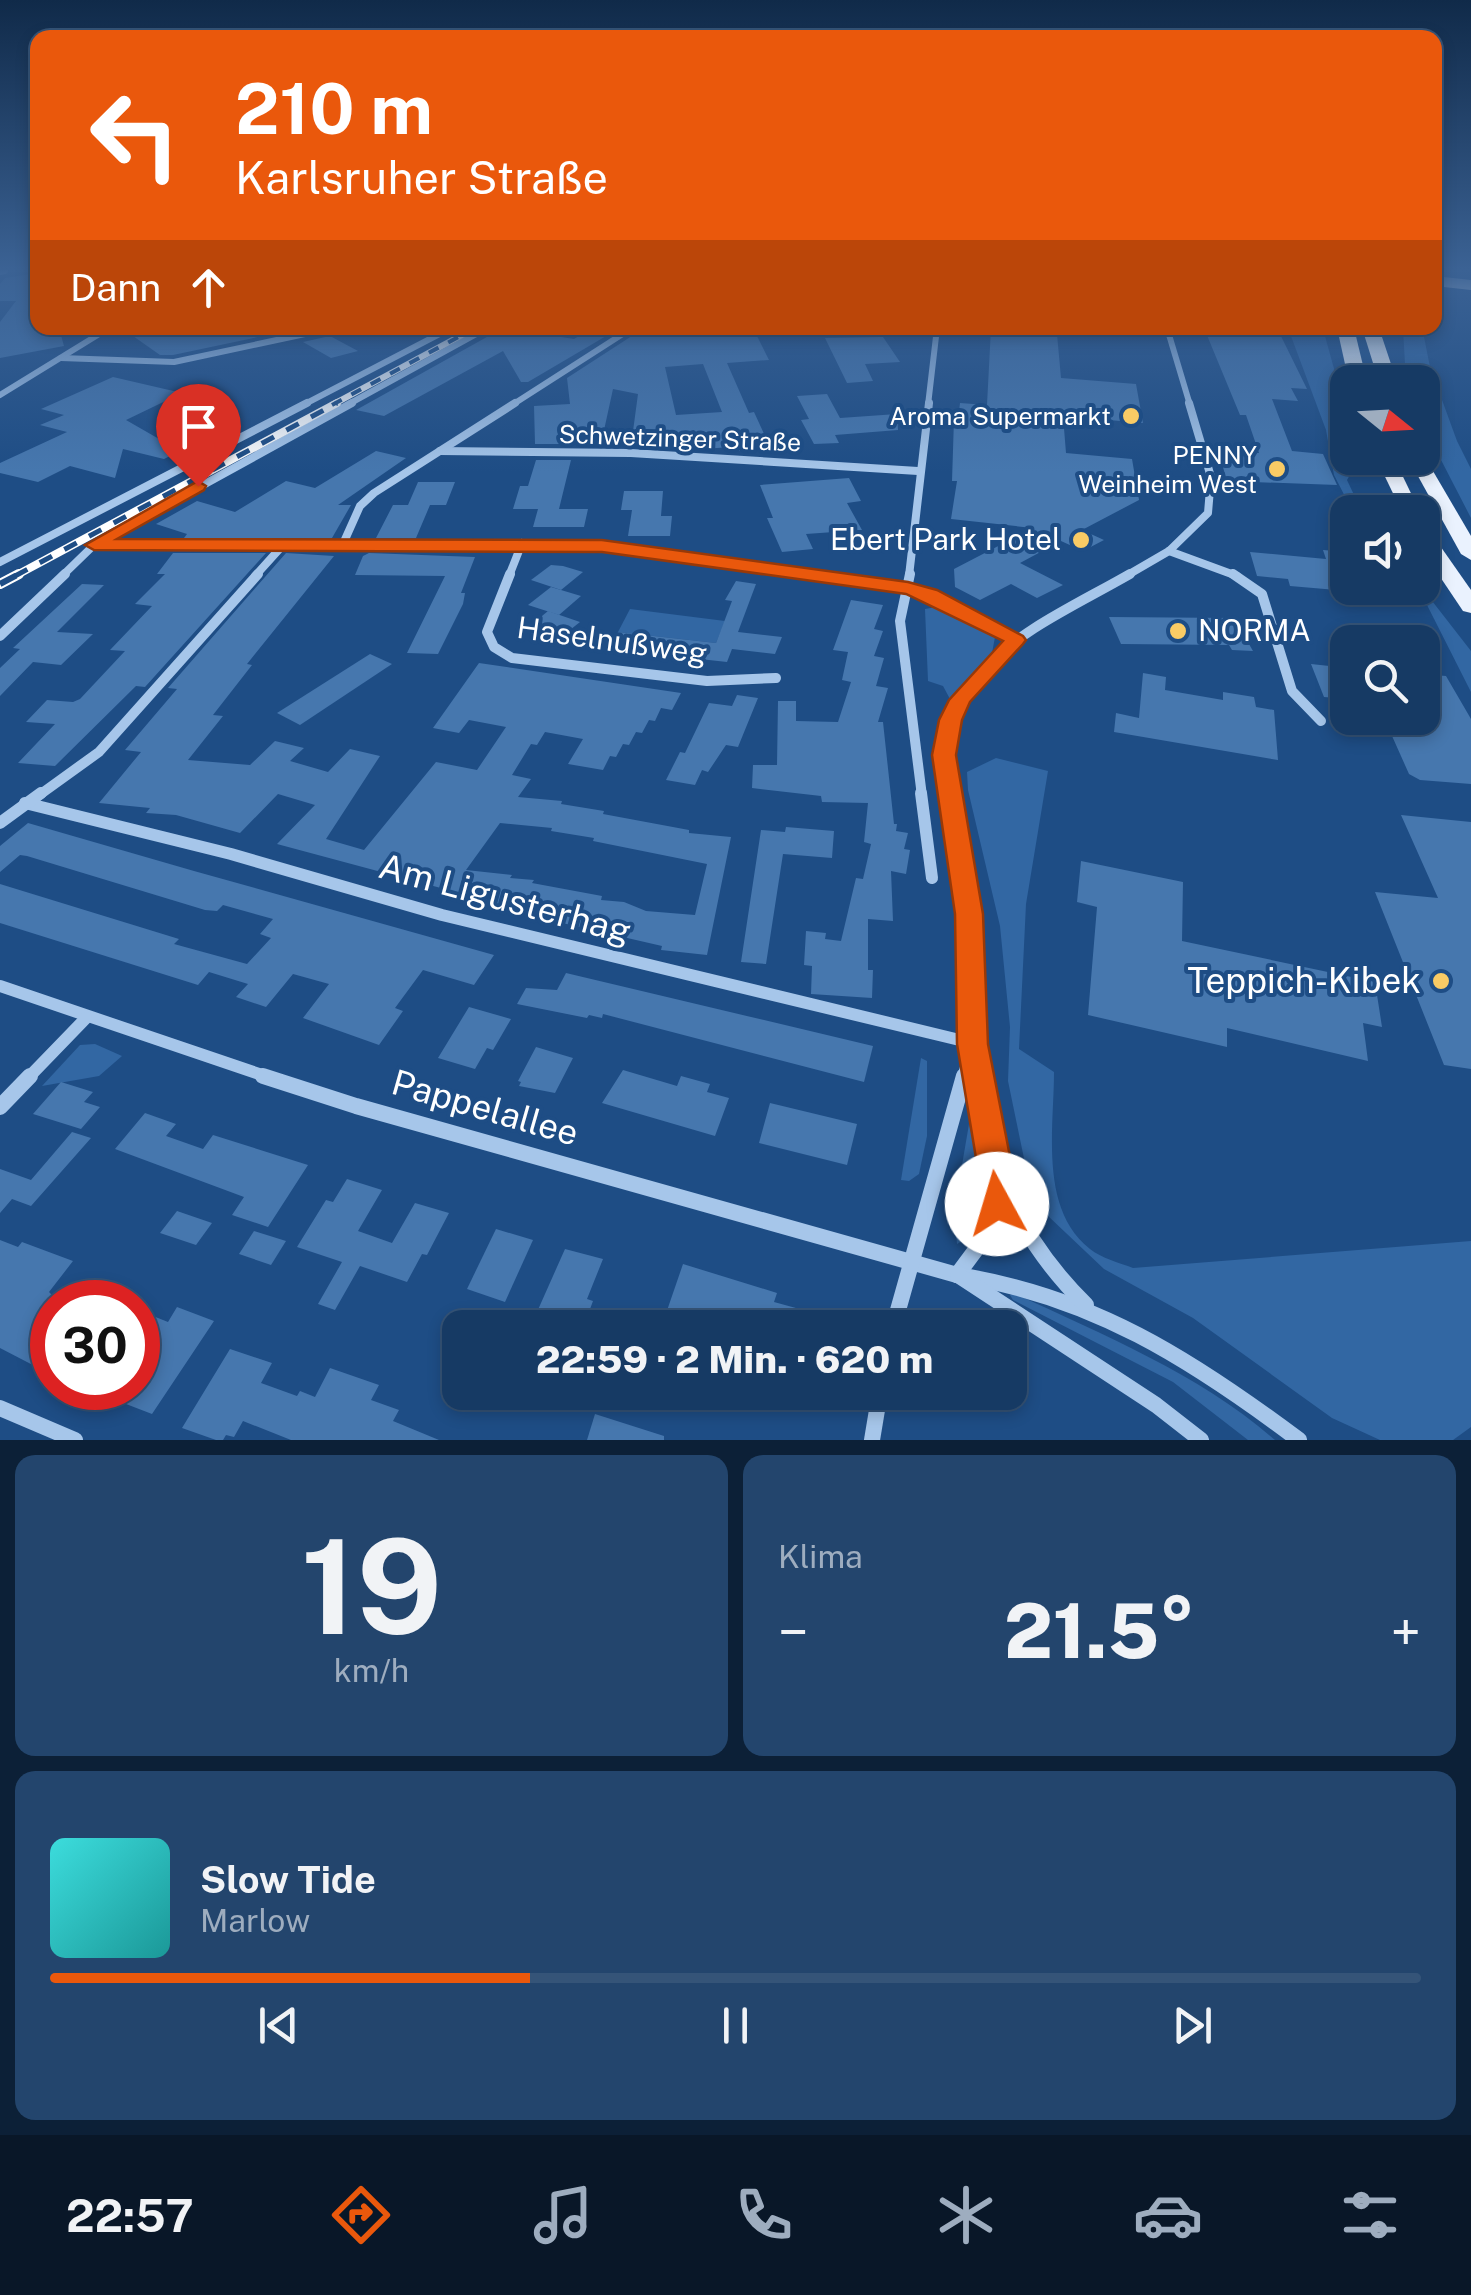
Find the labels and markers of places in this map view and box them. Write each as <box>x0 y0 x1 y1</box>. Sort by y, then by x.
pin <box>156 384 241 487</box>
place label: Aroma Supermarkt <box>889 401 1111 431</box>
marker: Aroma Supermarkt <box>1120 405 1142 427</box>
place label: PENNY Weinheim West <box>1078 440 1257 499</box>
marker: PENNY Weinheim West <box>1266 458 1288 480</box>
place label: Ebert Park Hotel <box>830 521 1061 557</box>
marker: Ebert Park Hotel <box>1070 529 1092 551</box>
place label: NORMA <box>1198 612 1311 648</box>
marker: NORMA <box>1167 620 1189 642</box>
place label: Teppich-Kibek <box>1187 960 1421 1001</box>
marker: Teppich-Kibek <box>1430 970 1452 992</box>

